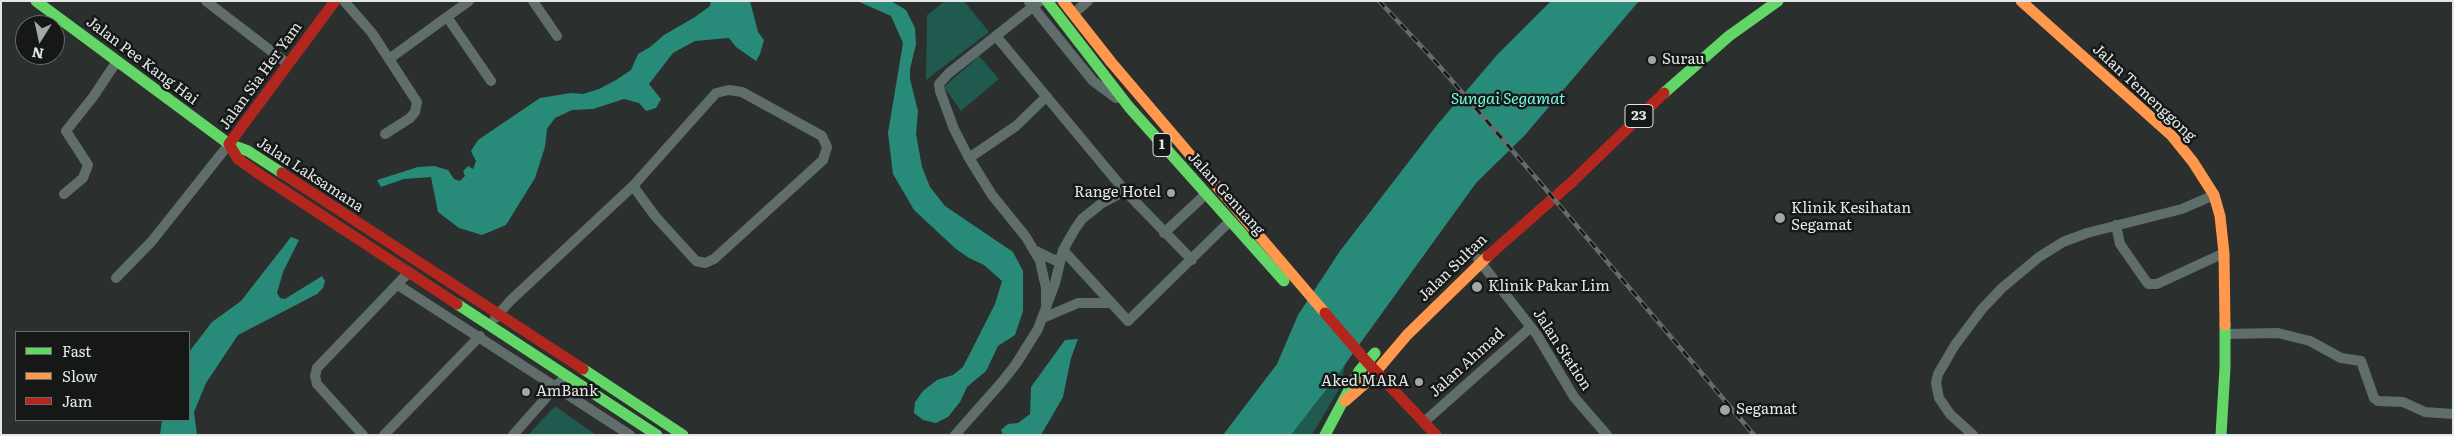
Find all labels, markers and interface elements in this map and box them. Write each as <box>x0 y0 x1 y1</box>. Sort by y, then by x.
street label: Jalan Pee Kang Hai <box>83 13 201 109</box>
north arrow <box>15 15 65 65</box>
street label: Jalan Sia Her Yam <box>216 19 306 133</box>
street label: Jalan Temenggong <box>2089 40 2199 146</box>
text: N <box>30 43 45 65</box>
place label: Surau <box>1662 51 1705 69</box>
marker: Surau <box>1646 54 1658 66</box>
water label: Sungai Segamat <box>1451 89 1565 109</box>
road number: 23 <box>1625 104 1653 128</box>
street label: Jalan Laksamana <box>253 134 367 216</box>
road number: 1 <box>1153 134 1171 156</box>
street label: Jalan Genuang <box>1184 149 1268 239</box>
place label: Range Hotel <box>1074 184 1161 202</box>
marker: Range Hotel <box>1165 187 1177 199</box>
place label: Klinik Kesihatan Segamat <box>1791 200 1911 235</box>
marker: Klinik Kesihatan Segamat <box>1773 211 1787 225</box>
street label: Jalan Sultan <box>1415 231 1491 305</box>
place label: Klinik Pakar Lim <box>1488 278 1610 296</box>
marker: Klinik Pakar Lim <box>1470 280 1484 294</box>
street label: Jalan Station <box>1529 306 1595 394</box>
street label: Jalan Ahmad <box>1426 325 1508 401</box>
legend <box>15 331 190 421</box>
text: Fast <box>62 339 91 362</box>
text: Slow <box>62 364 97 387</box>
place label: Aked MARA <box>1321 373 1409 391</box>
marker: Aked MARA <box>1413 376 1425 388</box>
place label: AmBank <box>536 383 598 401</box>
marker: AmBank <box>520 386 532 398</box>
text: Jam <box>62 389 92 412</box>
place label: Segamat <box>1736 401 1797 419</box>
marker: Segamat <box>1718 403 1732 417</box>

